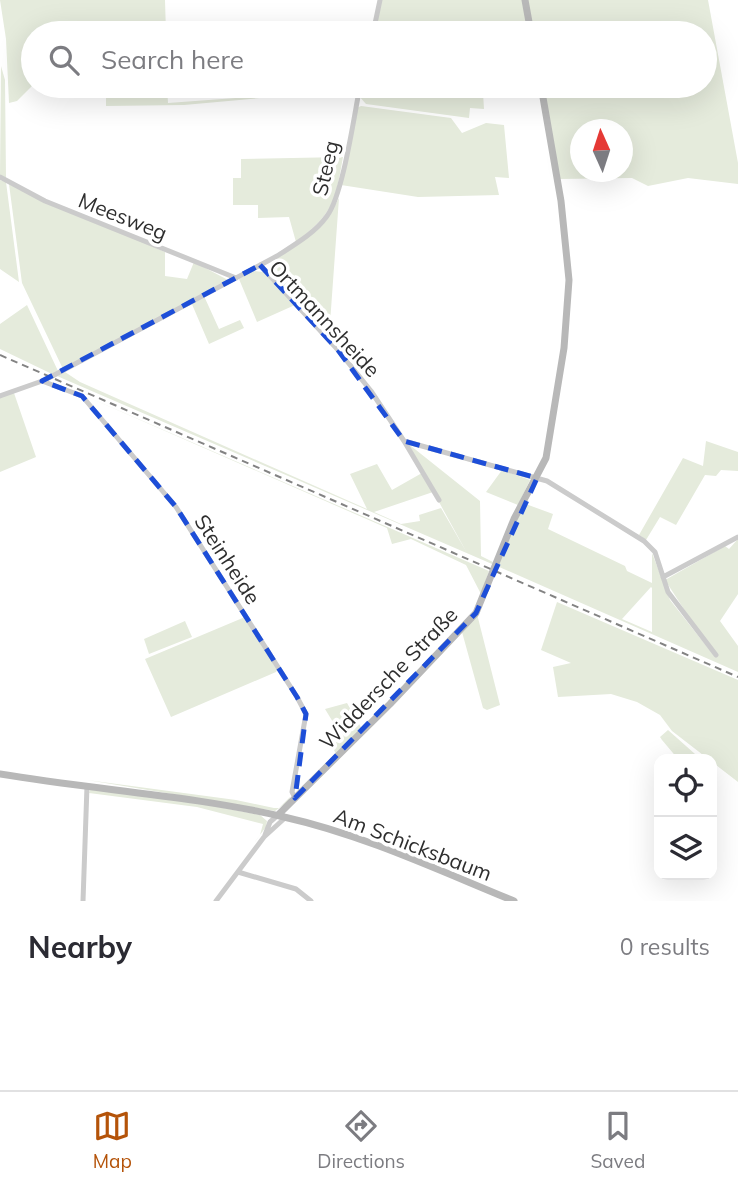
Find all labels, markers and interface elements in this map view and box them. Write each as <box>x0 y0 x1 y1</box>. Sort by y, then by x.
search box <box>21 21 717 98</box>
icon: search <box>45 41 83 79</box>
text: Search here <box>101 43 244 76</box>
north arrow <box>570 119 633 182</box>
street label: Steeg <box>306 138 344 198</box>
street label: Meesweg <box>75 186 171 246</box>
street label: Ortmannsheide <box>264 254 386 382</box>
street label: Steinheide <box>189 509 267 609</box>
street label: Widdersche Straße <box>313 601 463 755</box>
map controls <box>654 754 717 880</box>
button: locate <box>654 754 717 817</box>
street label: Am Schicksbaum <box>330 802 496 886</box>
button: layers <box>654 817 717 880</box>
text: Nearby <box>28 928 132 966</box>
text: 0 results <box>620 932 710 961</box>
tab: Map <box>93 1107 132 1173</box>
tab: Directions <box>317 1107 405 1173</box>
tab: Saved <box>590 1107 645 1173</box>

